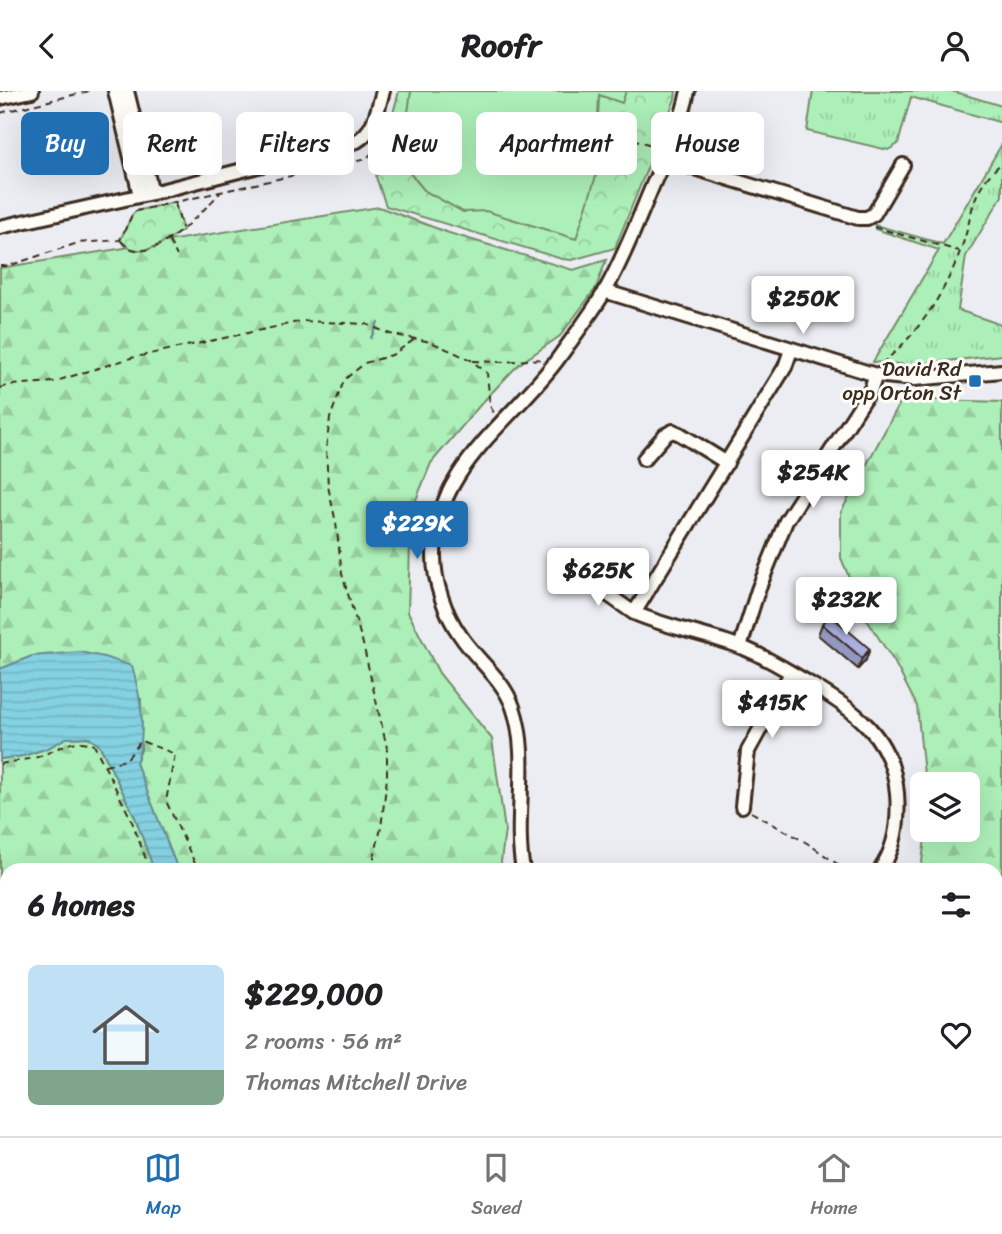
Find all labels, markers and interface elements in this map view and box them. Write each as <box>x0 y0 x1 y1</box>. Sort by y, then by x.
text: Roofr <box>461 17 541 74</box>
icon: back <box>28 27 66 65</box>
icon: person <box>936 27 974 65</box>
chip: Buy <box>21 112 109 175</box>
chip: Rent <box>123 112 222 175</box>
chip: Filters <box>236 112 354 175</box>
chip: New <box>368 112 462 175</box>
chip: Apartment <box>476 112 637 175</box>
chip: House <box>651 112 764 175</box>
pin: $250K <box>754 277 852 336</box>
text: $250K <box>767 278 839 319</box>
place label: David Rd opp Orton St <box>842 350 963 412</box>
marker: David Rd opp Orton St <box>967 373 983 389</box>
pin: $254K <box>764 451 862 510</box>
text: $254K <box>777 452 849 493</box>
pin: $229K <box>368 501 466 561</box>
text: $229K <box>382 503 452 544</box>
pin: $625K <box>549 549 647 608</box>
text: $625K <box>563 550 633 591</box>
pin: $232K <box>797 577 895 637</box>
text: $232K <box>812 579 880 620</box>
pin: $415K <box>723 681 821 740</box>
text: $415K <box>738 682 806 723</box>
map controls <box>910 772 980 842</box>
button: layers <box>910 772 980 842</box>
text: 6 homes <box>28 878 135 932</box>
icon: filters <box>937 886 975 924</box>
text: $229,000 <box>245 967 383 1021</box>
icon: home <box>84 993 168 1077</box>
icon: heart <box>937 1016 975 1054</box>
text: 2 rooms · 56 m² <box>245 1021 402 1062</box>
text: Thomas Mitchell Drive <box>245 1062 467 1103</box>
tab: Map <box>144 1149 182 1224</box>
tab: Saved <box>471 1149 521 1224</box>
tab: Home <box>810 1149 858 1224</box>

